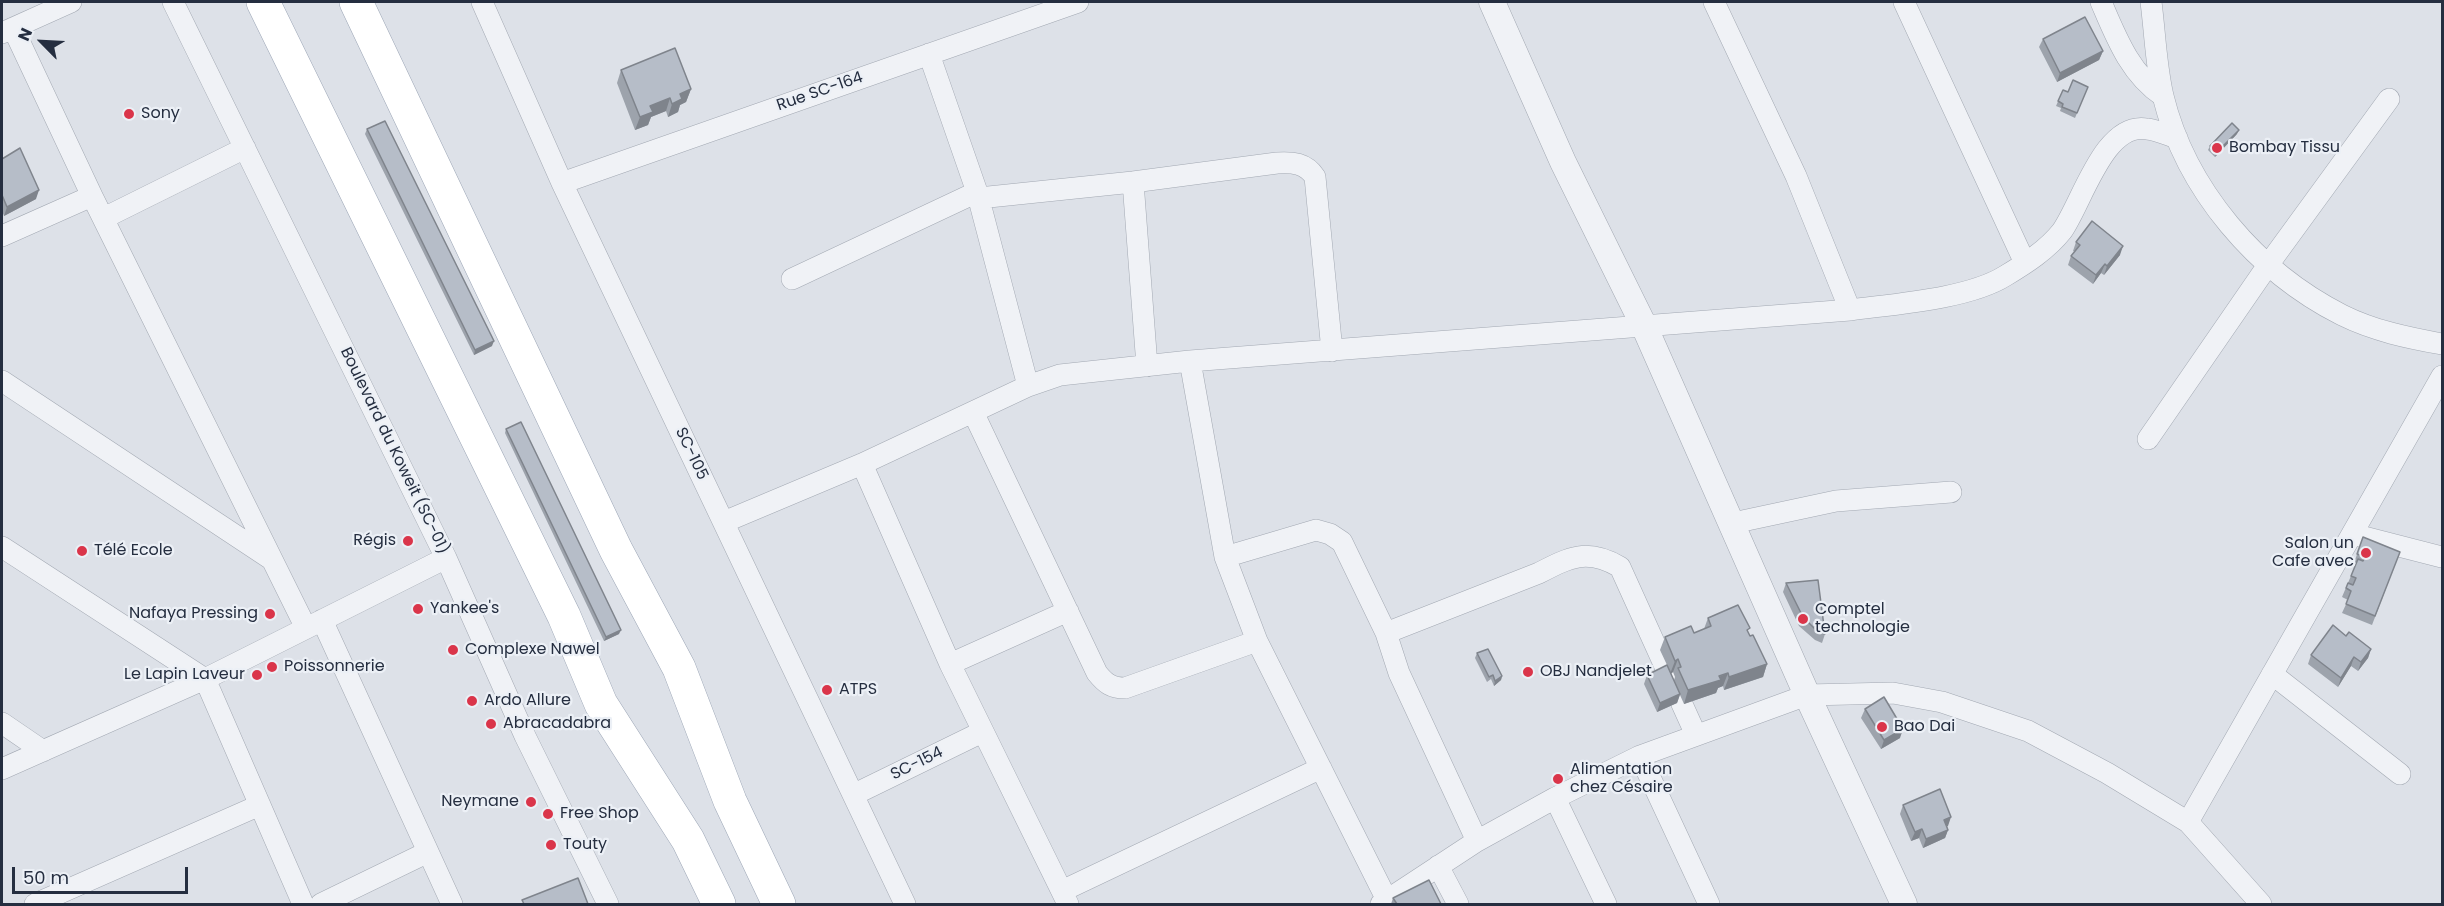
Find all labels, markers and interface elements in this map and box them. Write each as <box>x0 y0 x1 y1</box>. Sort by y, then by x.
north arrow <box>12 12 72 72</box>
text: N <box>12 24 38 45</box>
street label: Rue SC-164 <box>774 68 866 116</box>
place label: Sony <box>141 104 180 124</box>
marker: Sony <box>122 107 136 121</box>
place label: Bombay Tissu <box>2229 138 2340 158</box>
marker: Bombay Tissu <box>2210 141 2224 155</box>
street label: Boulevard du Koweit (SC-01) <box>336 345 452 557</box>
street label: SC-105 <box>671 425 711 483</box>
place label: Régis <box>353 531 396 551</box>
marker: Régis <box>401 534 415 548</box>
place label: Salon un Cafe avec <box>2272 534 2354 572</box>
place label: Télé Ecole <box>94 541 173 561</box>
marker: Télé Ecole <box>75 544 89 558</box>
marker: Salon un Cafe avec <box>2359 546 2373 560</box>
place label: Yankee's <box>430 599 499 619</box>
place label: Comptel technologie <box>1815 600 1910 638</box>
marker: Yankee's <box>411 602 425 616</box>
place label: Nafaya Pressing <box>129 604 258 624</box>
marker: Nafaya Pressing <box>263 607 277 621</box>
marker: Comptel technologie <box>1796 612 1810 626</box>
place label: Complexe Nawel <box>465 640 600 660</box>
marker: Complexe Nawel <box>446 643 460 657</box>
place label: Poissonnerie <box>284 657 385 677</box>
marker: Poissonnerie <box>265 660 279 674</box>
place label: OBJ Nandjelet <box>1540 662 1652 682</box>
place label: Le Lapin Laveur <box>124 665 245 685</box>
marker: OBJ Nandjelet <box>1521 665 1535 679</box>
marker: Le Lapin Laveur <box>250 668 264 682</box>
place label: ATPS <box>839 680 877 700</box>
marker: ATPS <box>820 683 834 697</box>
place label: Ardo Allure <box>484 691 571 711</box>
marker: Ardo Allure <box>465 694 479 708</box>
place label: Abracadabra <box>503 714 611 734</box>
marker: Abracadabra <box>484 717 498 731</box>
place label: Bao Dai <box>1894 717 1955 737</box>
marker: Bao Dai <box>1875 720 1889 734</box>
street label: SC-154 <box>888 743 946 785</box>
place label: Alimentation chez Césaire <box>1570 760 1673 798</box>
marker: Alimentation chez Césaire <box>1551 772 1565 786</box>
place label: Neymane <box>441 792 519 812</box>
marker: Neymane <box>524 795 538 809</box>
place label: Free Shop <box>560 804 639 824</box>
marker: Free Shop <box>541 807 555 821</box>
place label: Touty <box>563 835 607 855</box>
marker: Touty <box>544 838 558 852</box>
scale bar <box>15 855 190 893</box>
text: 50 m <box>23 865 69 890</box>

